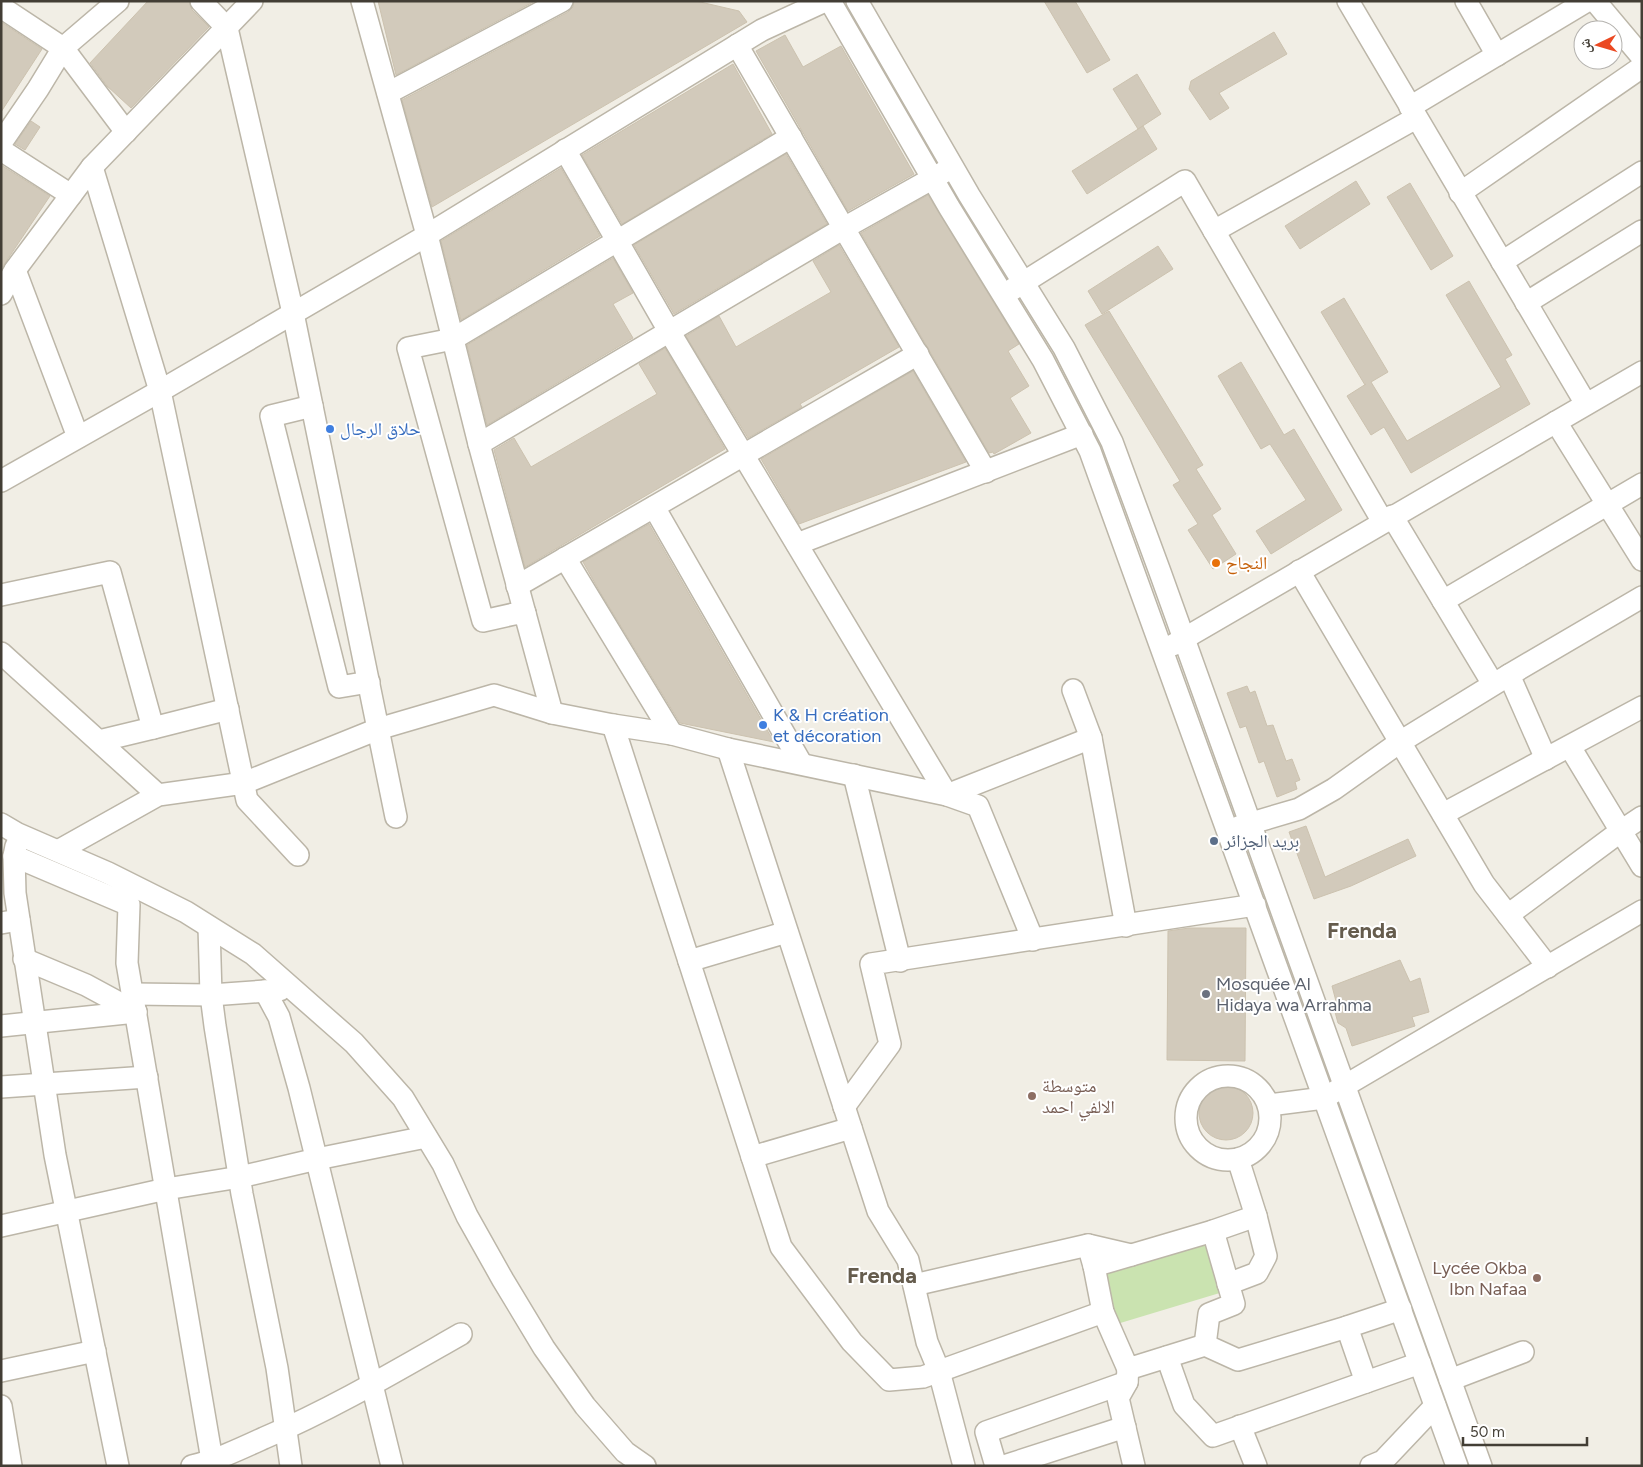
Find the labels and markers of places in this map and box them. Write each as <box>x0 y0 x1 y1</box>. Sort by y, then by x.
place label: حلاق الرجال <box>340 418 421 440</box>
marker: حلاق الرجال <box>324 423 336 435</box>
place label: النجاح <box>1226 552 1267 575</box>
marker: النجاح <box>1210 557 1222 569</box>
place label: K & H création et décoration <box>773 704 889 747</box>
marker: K & H création et décoration <box>757 719 769 731</box>
place label: بريد الجزائر <box>1223 830 1299 852</box>
marker: بريد الجزائر <box>1208 835 1220 847</box>
place label: Mosquée Al Hidaya wa Arrahma <box>1216 973 1372 1016</box>
marker: Mosquée Al Hidaya wa Arrahma <box>1200 988 1212 1000</box>
place label: متوسطة الالفي احمد <box>1042 1075 1115 1122</box>
marker: متوسطة الالفي احمد <box>1026 1090 1038 1102</box>
place label: Lycée Okba Ibn Nafaa <box>1432 1257 1527 1300</box>
marker: Lycée Okba Ibn Nafaa <box>1531 1272 1543 1284</box>

